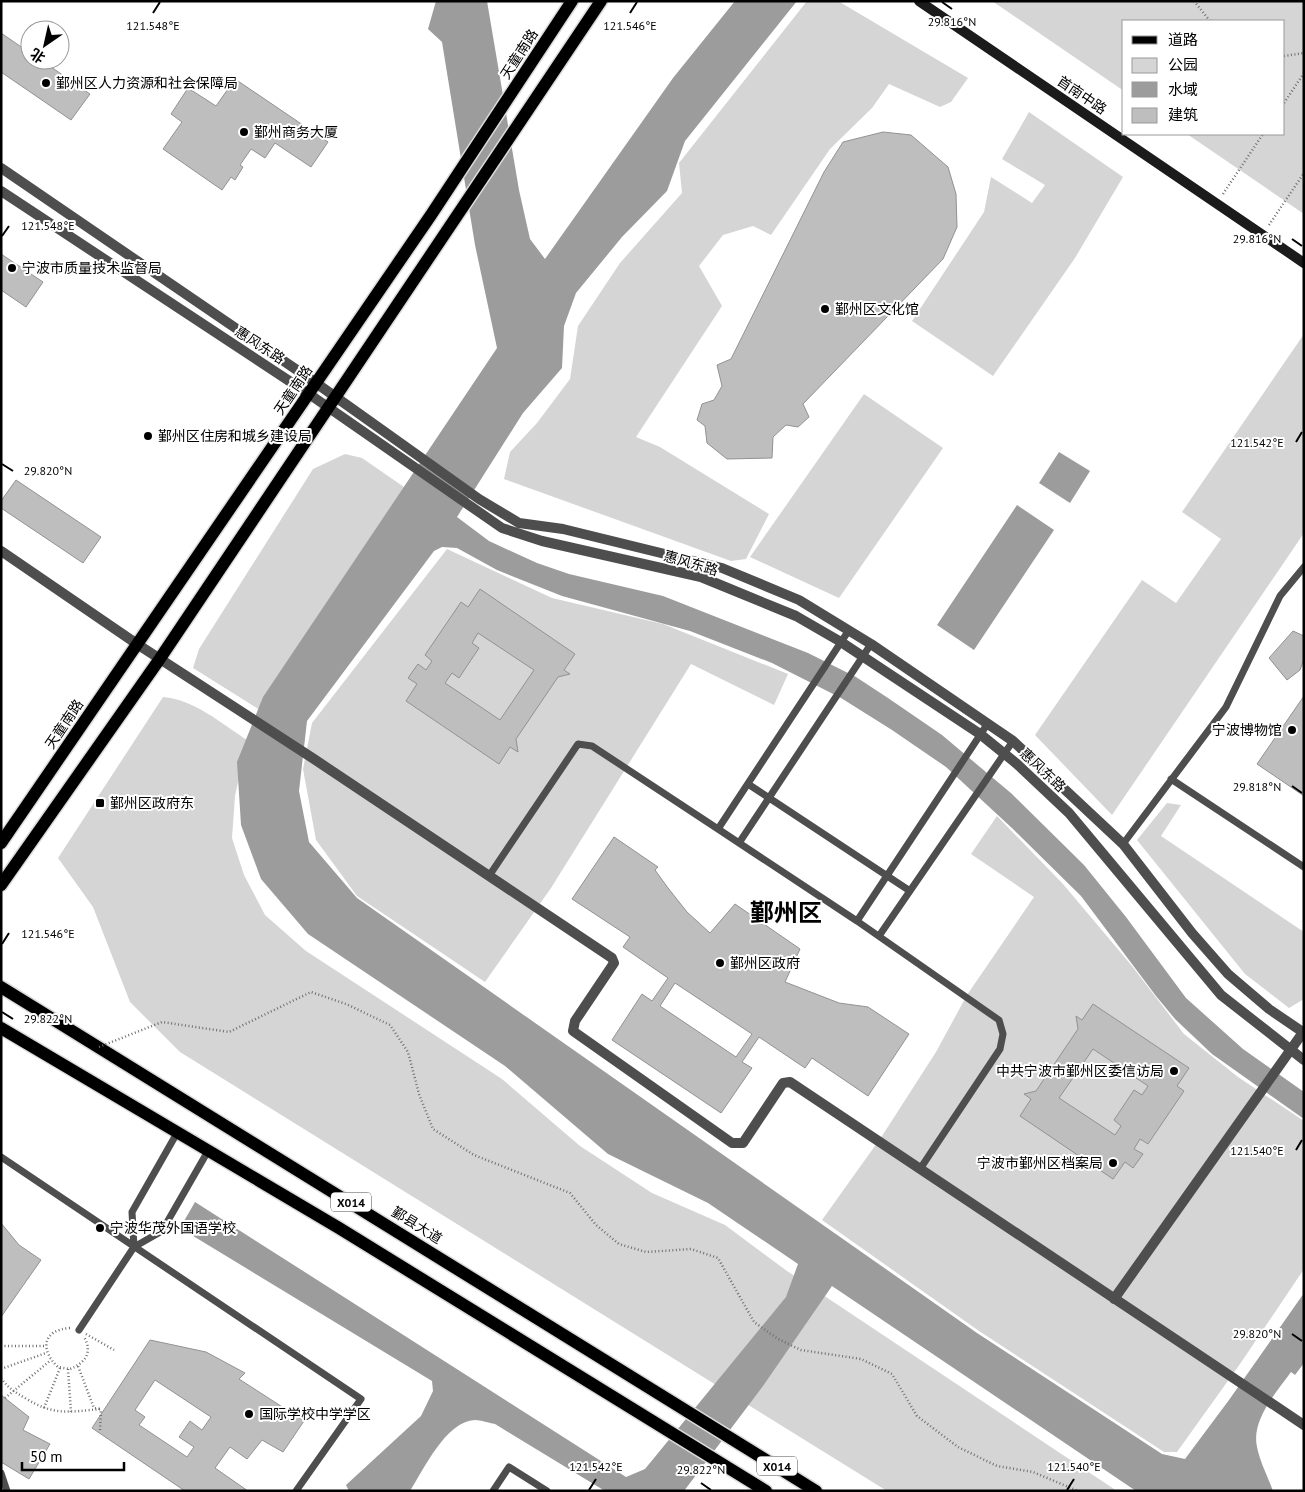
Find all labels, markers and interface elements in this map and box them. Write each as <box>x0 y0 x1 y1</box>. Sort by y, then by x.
text: 29.816°N <box>928 14 976 29</box>
text: 121.548°E <box>126 18 180 33</box>
text: 121.546°E <box>603 18 657 33</box>
north arrow <box>20 20 70 70</box>
legend <box>1122 20 1285 135</box>
street label: 天童南路 <box>496 26 542 82</box>
text: 道路 <box>1168 30 1198 49</box>
text: 北 <box>27 44 49 67</box>
text: 公园 <box>1168 55 1198 74</box>
street label: 首南中路 <box>1054 72 1110 118</box>
place label: 鄞州区人力资源和社会保障局 <box>56 74 238 92</box>
marker: 鄞州区人力资源和社会保障局 <box>40 77 52 89</box>
text: 水域 <box>1168 80 1198 99</box>
text: 建筑 <box>1168 105 1198 124</box>
place label: 鄞州商务大厦 <box>254 123 338 141</box>
marker: 鄞州商务大厦 <box>238 126 250 138</box>
text: 121.548°E <box>21 218 75 233</box>
text: 29.816°N <box>1233 231 1281 246</box>
place label: 宁波市质量技术监督局 <box>22 259 162 277</box>
marker: 宁波市质量技术监督局 <box>6 262 18 274</box>
place label: 鄞州区文化馆 <box>835 300 919 318</box>
marker: 鄞州区文化馆 <box>819 303 831 315</box>
street label: 惠风东路 <box>232 322 288 368</box>
street label: 天童南路 <box>270 362 316 418</box>
place label: 鄞州区住房和城乡建设局 <box>158 427 312 445</box>
marker: 鄞州区住房和城乡建设局 <box>142 430 154 442</box>
text: 121.542°E <box>1230 435 1284 450</box>
text: 29.820°N <box>24 463 72 478</box>
street label: 惠风东路 <box>662 547 720 579</box>
street label: 天童南路 <box>41 696 87 752</box>
place label: 宁波博物馆 <box>1212 721 1282 739</box>
marker: 宁波博物馆 <box>1286 724 1298 736</box>
street label: 惠风东路 <box>1016 744 1070 796</box>
text: 29.818°N <box>1233 779 1281 794</box>
place label: 鄞州区政府东 <box>110 794 194 812</box>
marker: 鄞州区政府东 <box>94 797 106 809</box>
district label: 鄞州区 <box>750 897 822 928</box>
text: 121.546°E <box>21 926 75 941</box>
place label: 鄞州区政府 <box>730 954 800 972</box>
marker: 鄞州区政府 <box>714 957 726 969</box>
text: 29.822°N <box>24 1011 72 1026</box>
place label: 中共宁波市鄞州区委信访局 <box>996 1062 1164 1080</box>
marker: 中共宁波市鄞州区委信访局 <box>1168 1065 1180 1077</box>
text: 121.540°E <box>1230 1143 1284 1158</box>
place label: 宁波市鄞州区档案局 <box>977 1154 1103 1172</box>
marker: 宁波市鄞州区档案局 <box>1107 1157 1119 1169</box>
road number: X014 <box>331 1192 371 1212</box>
street label: 鄞县大道 <box>388 1203 446 1247</box>
place label: 宁波华茂外国语学校 <box>110 1219 236 1237</box>
marker: 宁波华茂外国语学校 <box>94 1222 106 1234</box>
text: 29.820°N <box>1233 1326 1281 1341</box>
place label: 国际学校中学学区 <box>259 1405 371 1423</box>
marker: 国际学校中学学区 <box>243 1408 255 1420</box>
scale bar <box>22 1440 125 1472</box>
text: 50 m <box>30 1447 63 1466</box>
road number: X014 <box>757 1456 797 1475</box>
text: 121.542°E <box>569 1459 623 1474</box>
text: 121.540°E <box>1047 1459 1101 1474</box>
text: 29.822°N <box>677 1462 725 1477</box>

